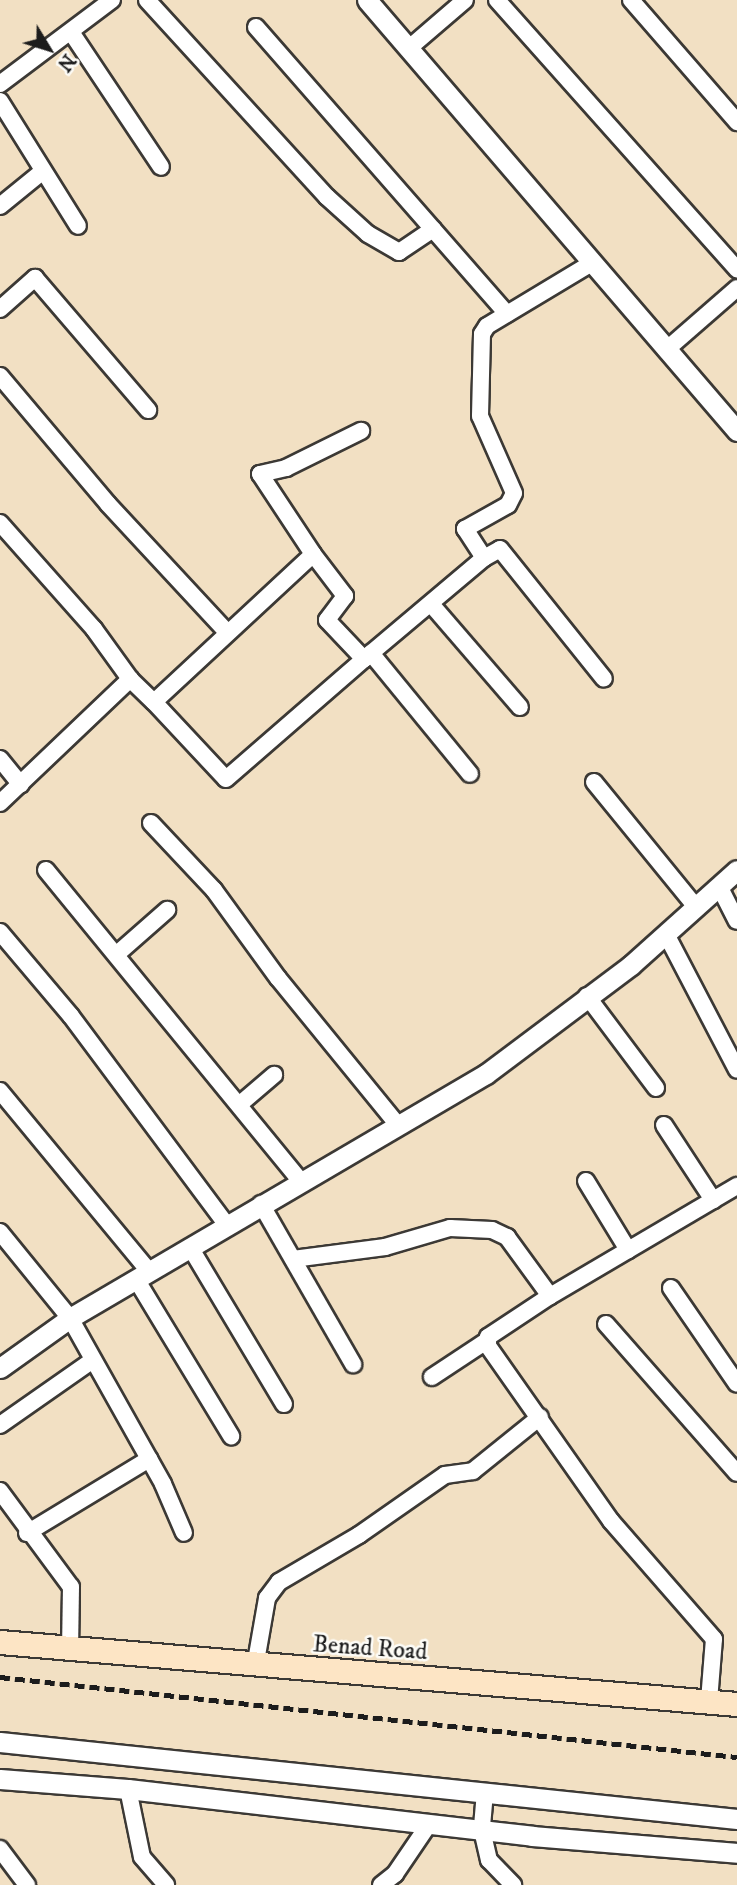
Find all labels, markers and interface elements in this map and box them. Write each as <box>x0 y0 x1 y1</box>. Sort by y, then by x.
north arrow <box>14 14 84 84</box>
text: N <box>52 49 80 75</box>
street label: Benad Road <box>312 1631 428 1667</box>

